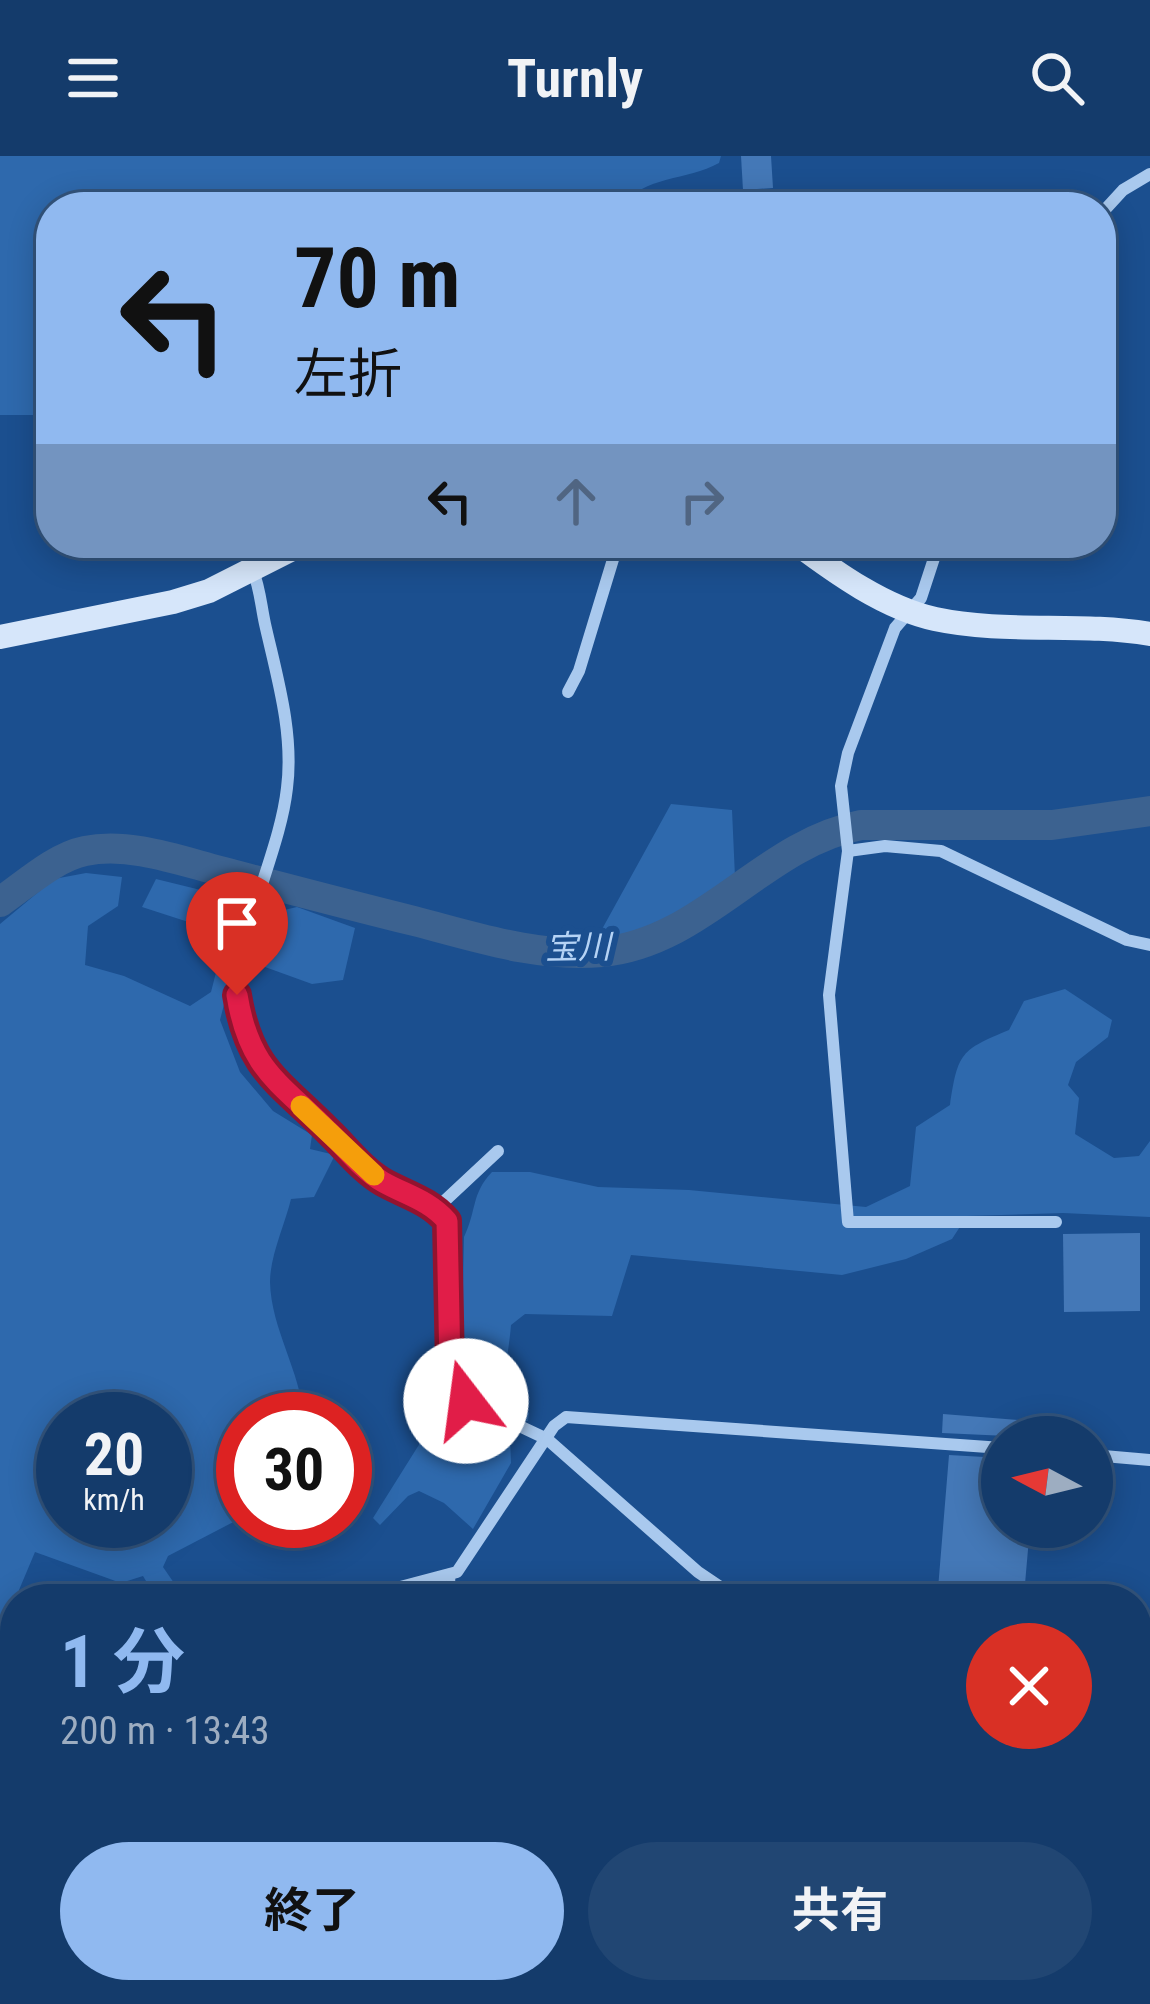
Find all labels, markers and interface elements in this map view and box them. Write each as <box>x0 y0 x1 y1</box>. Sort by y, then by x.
icon: menu <box>60 45 126 111</box>
icon: search <box>1024 45 1090 111</box>
text: Turnly <box>507 47 643 110</box>
text: 70 m <box>294 229 461 328</box>
icon: left <box>96 240 252 396</box>
text: 左折 <box>294 343 402 406</box>
icon: left <box>417 468 483 534</box>
icon: ahead <box>543 468 609 534</box>
icon: right <box>669 468 735 534</box>
pin <box>186 872 288 995</box>
icon: arrive <box>204 890 270 956</box>
water label: 宝川 <box>545 927 614 967</box>
position arrow <box>403 1338 529 1464</box>
speed limit sign: 30 <box>216 1392 372 1548</box>
north arrow <box>981 1416 1113 1548</box>
map controls <box>981 1416 1113 1548</box>
text: 20 <box>84 1419 144 1490</box>
text: km/h <box>83 1482 145 1517</box>
text: 1 分 <box>60 1620 185 1705</box>
button: close <box>966 1623 1092 1749</box>
text: 200 m · 13:43 <box>60 1708 270 1754</box>
button: 終了 <box>60 1842 564 1980</box>
button: 共有 <box>588 1842 1092 1980</box>

